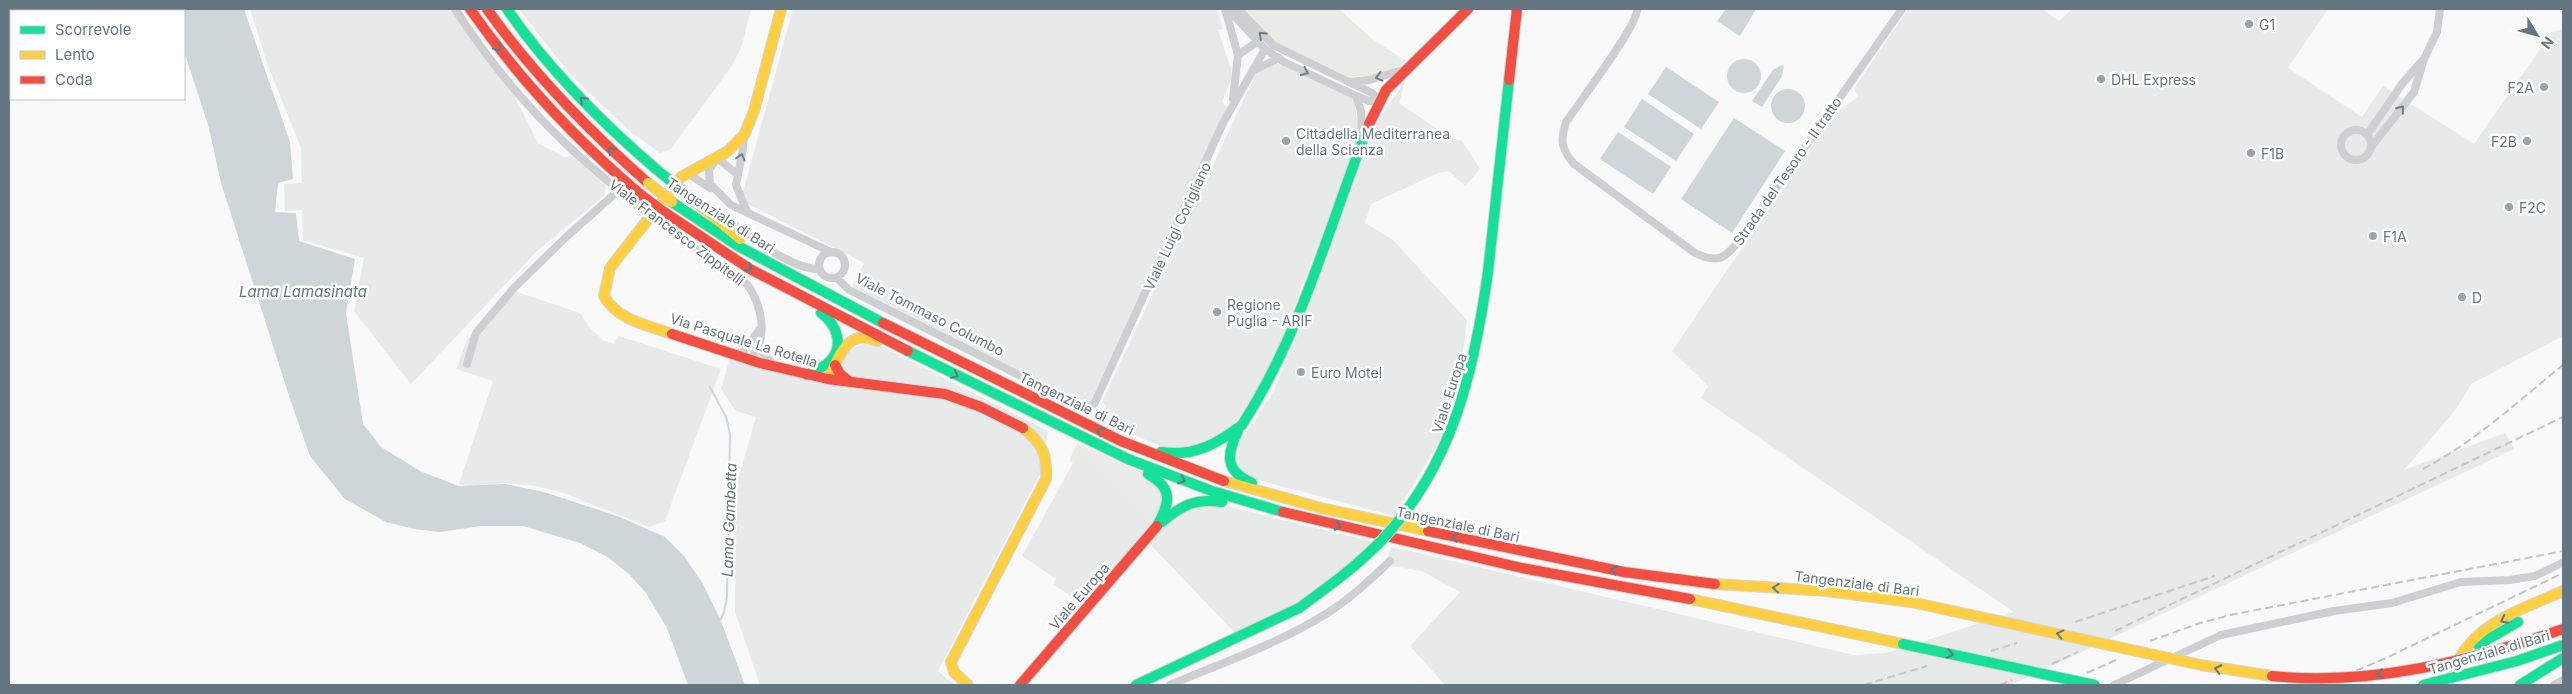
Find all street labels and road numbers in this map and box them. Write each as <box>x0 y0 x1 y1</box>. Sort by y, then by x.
street label: Strada del Tesoro - II tratto <box>1729 94 1845 248</box>
street label: Viale Luigi Corigliano <box>1140 159 1214 293</box>
street label: Tangenziale di Bari <box>664 174 778 256</box>
street label: Viale Francesco Zippitelli <box>606 176 748 288</box>
street label: Viale Tommaso Columbo <box>853 269 1007 359</box>
street label: Via Pasquale La Rotella <box>668 309 820 371</box>
street label: Viale Europa <box>1428 351 1470 435</box>
street label: Tangenziale di Bari <box>1017 368 1137 438</box>
street label: Tangenziale di Bari <box>1395 503 1521 545</box>
street label: Viale Europa <box>1045 559 1113 633</box>
street label: Tangenziale di Bari <box>1794 567 1920 599</box>
street label: Tangenziale di Bari <box>2426 627 2552 677</box>

